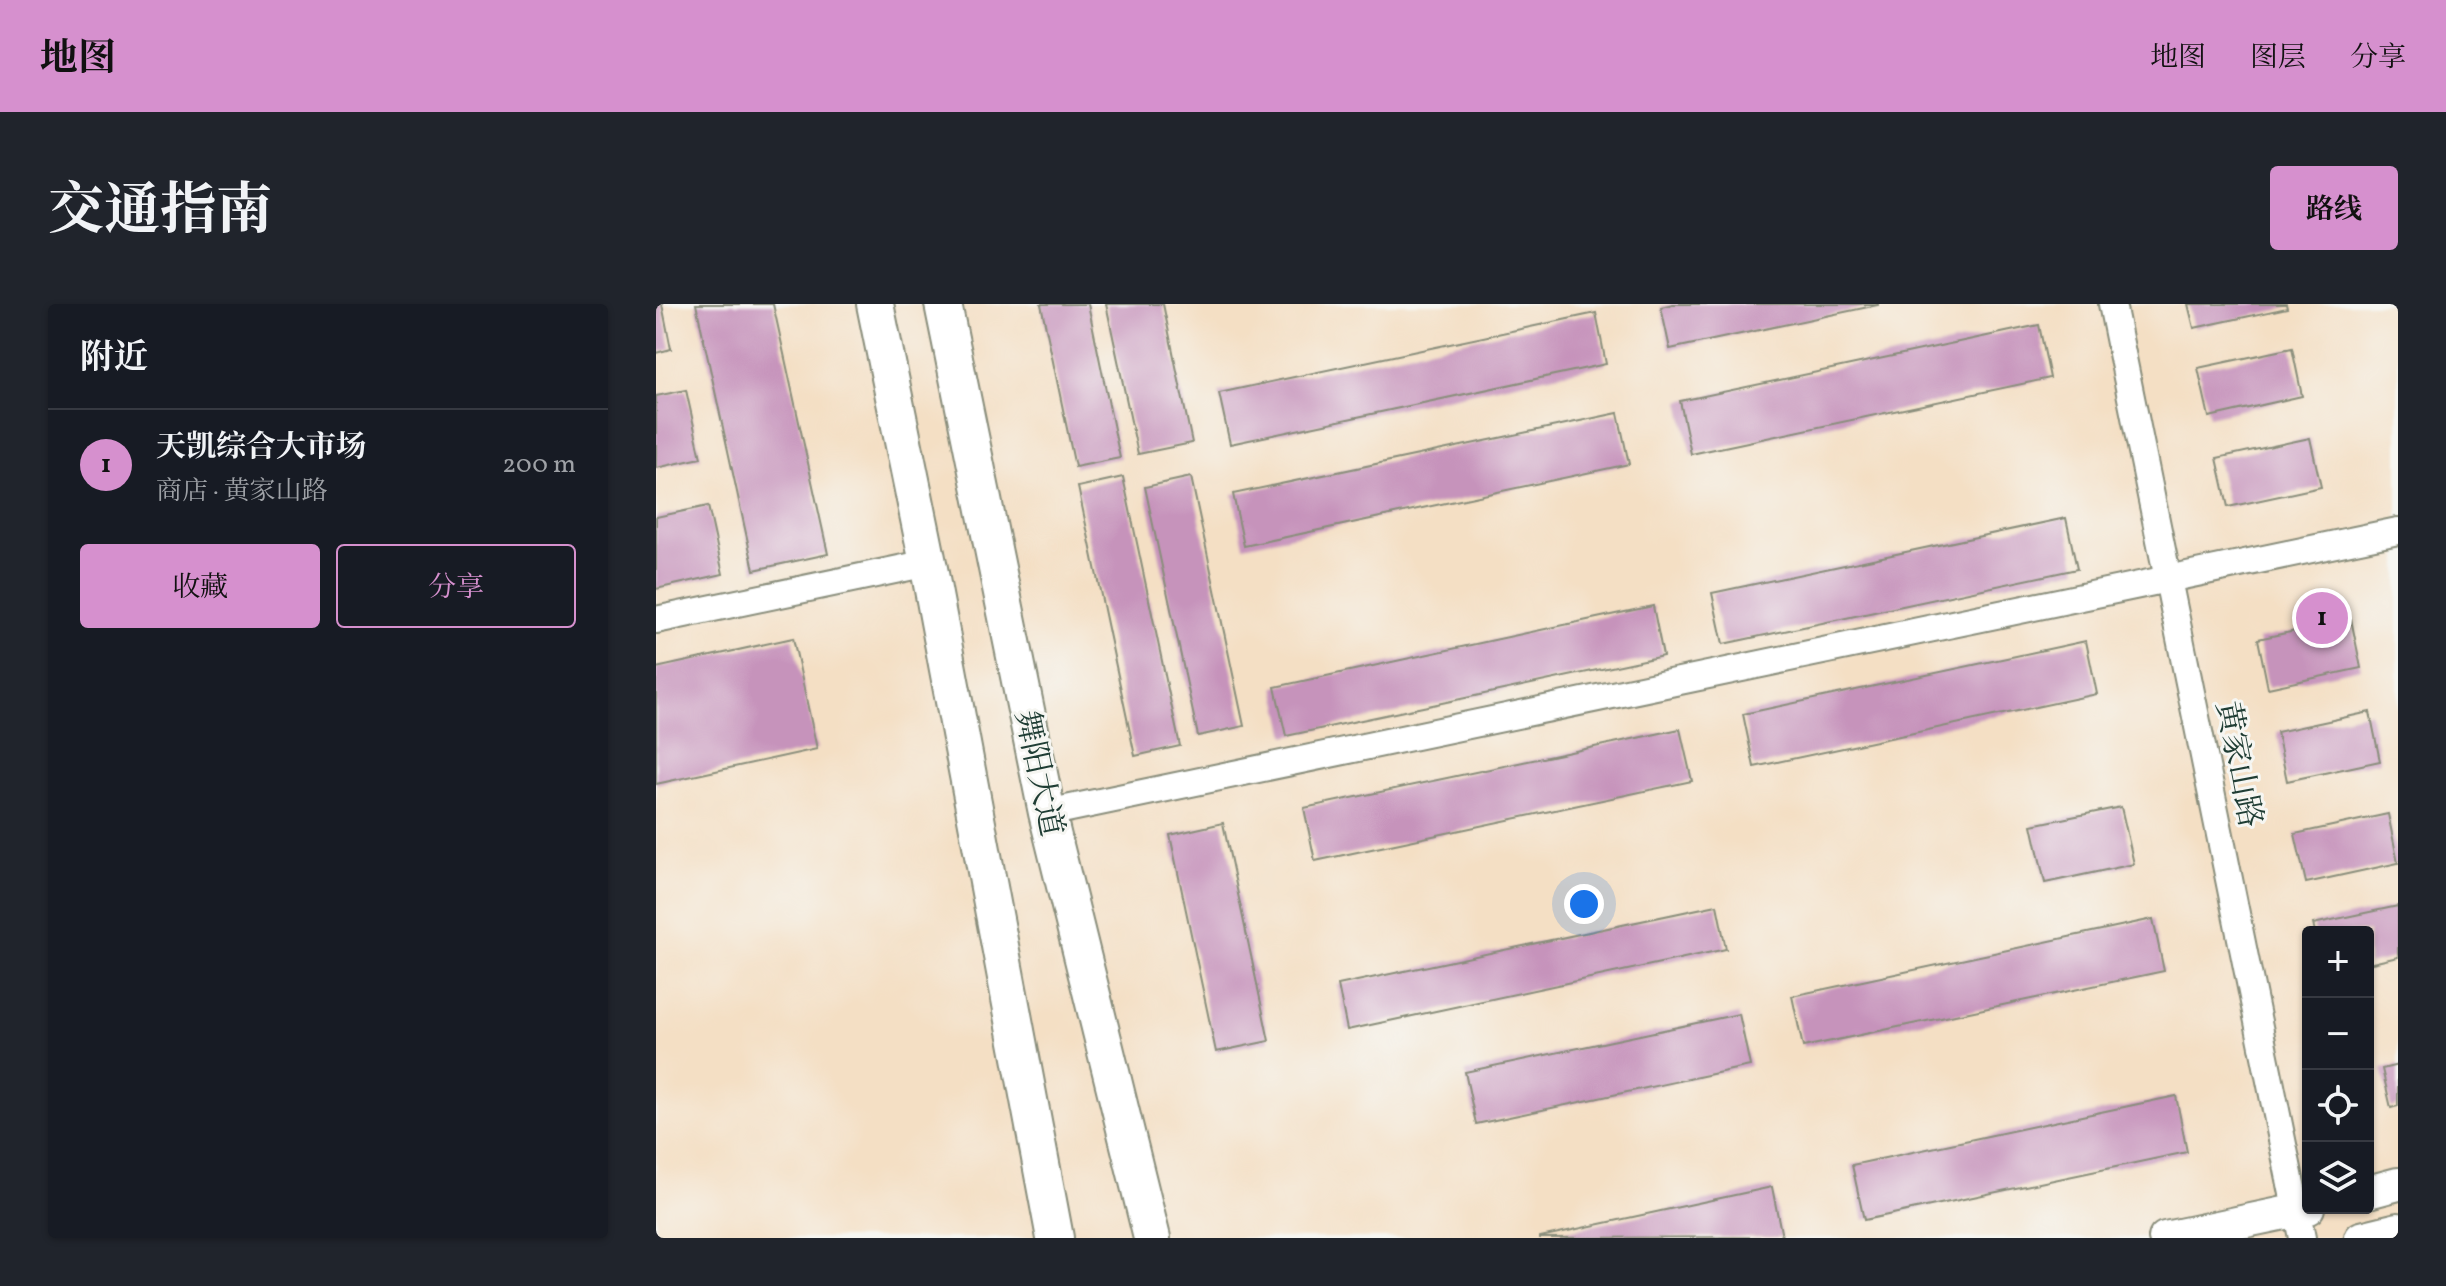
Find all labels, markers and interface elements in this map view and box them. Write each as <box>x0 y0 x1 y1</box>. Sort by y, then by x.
text: 地图 <box>40 34 116 87</box>
text: 地图 <box>2150 39 2206 78</box>
text: 图层 <box>2250 39 2306 78</box>
text: 分享 <box>2350 39 2406 78</box>
button: 路线 <box>2270 166 2398 250</box>
text: 交通指南 <box>48 175 272 253</box>
text: 附近 <box>80 336 148 383</box>
text: 天凯综合大市场 <box>156 427 366 469</box>
text: 1 <box>101 447 111 483</box>
text: 200 m <box>502 447 576 483</box>
text: 商店 · 黄家山路 <box>156 474 328 510</box>
button: 收藏 <box>80 544 320 628</box>
button: 分享 <box>336 544 576 628</box>
pin: 1 <box>2296 588 2348 648</box>
street label: 黄家山路 <box>2203 698 2271 832</box>
street label: 舞阳大道 <box>1002 706 1072 841</box>
your location <box>1564 884 1604 924</box>
map controls <box>2302 926 2374 1214</box>
button: + <box>2302 926 2374 998</box>
button: − <box>2302 998 2374 1070</box>
button: locate <box>2302 1070 2374 1142</box>
button: layers <box>2302 1142 2374 1214</box>

